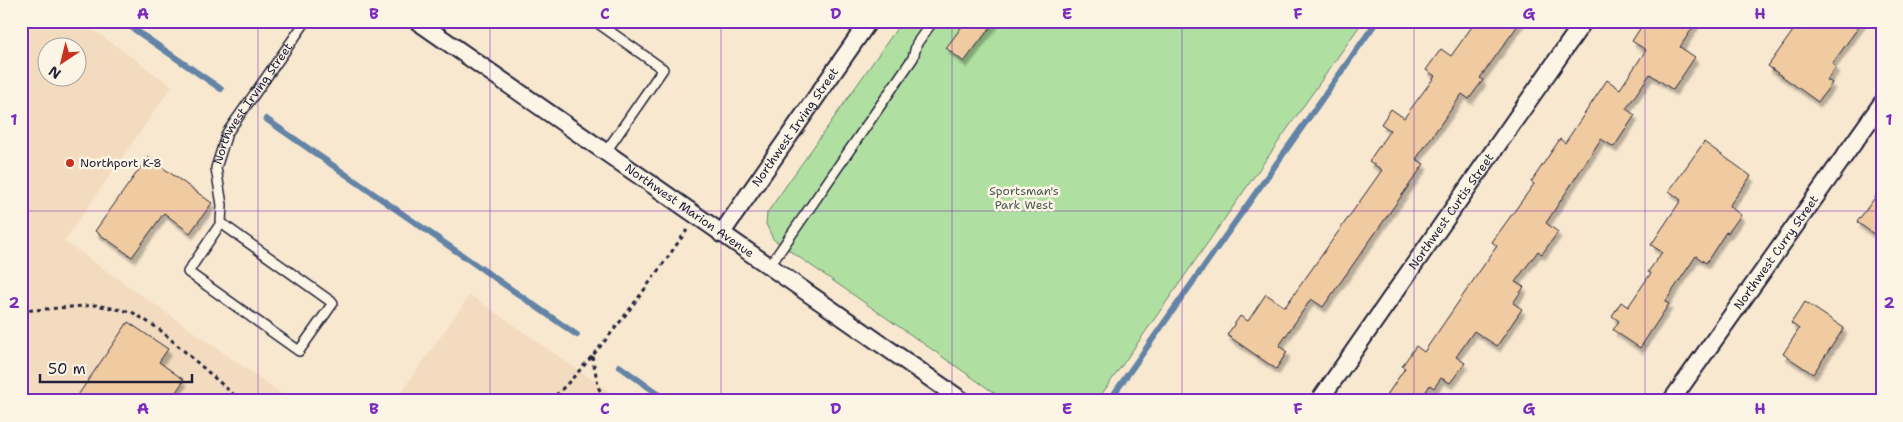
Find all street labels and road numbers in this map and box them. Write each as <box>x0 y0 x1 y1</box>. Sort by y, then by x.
street label: Northwest Irving Street <box>210 40 296 166</box>
street label: Northwest Irving Street <box>748 65 842 190</box>
street label: Northwest Curtis Street <box>1405 150 1497 273</box>
street label: Northwest Marion Avenue <box>622 160 757 261</box>
street label: Northwest Curry Street <box>1730 192 1822 313</box>

